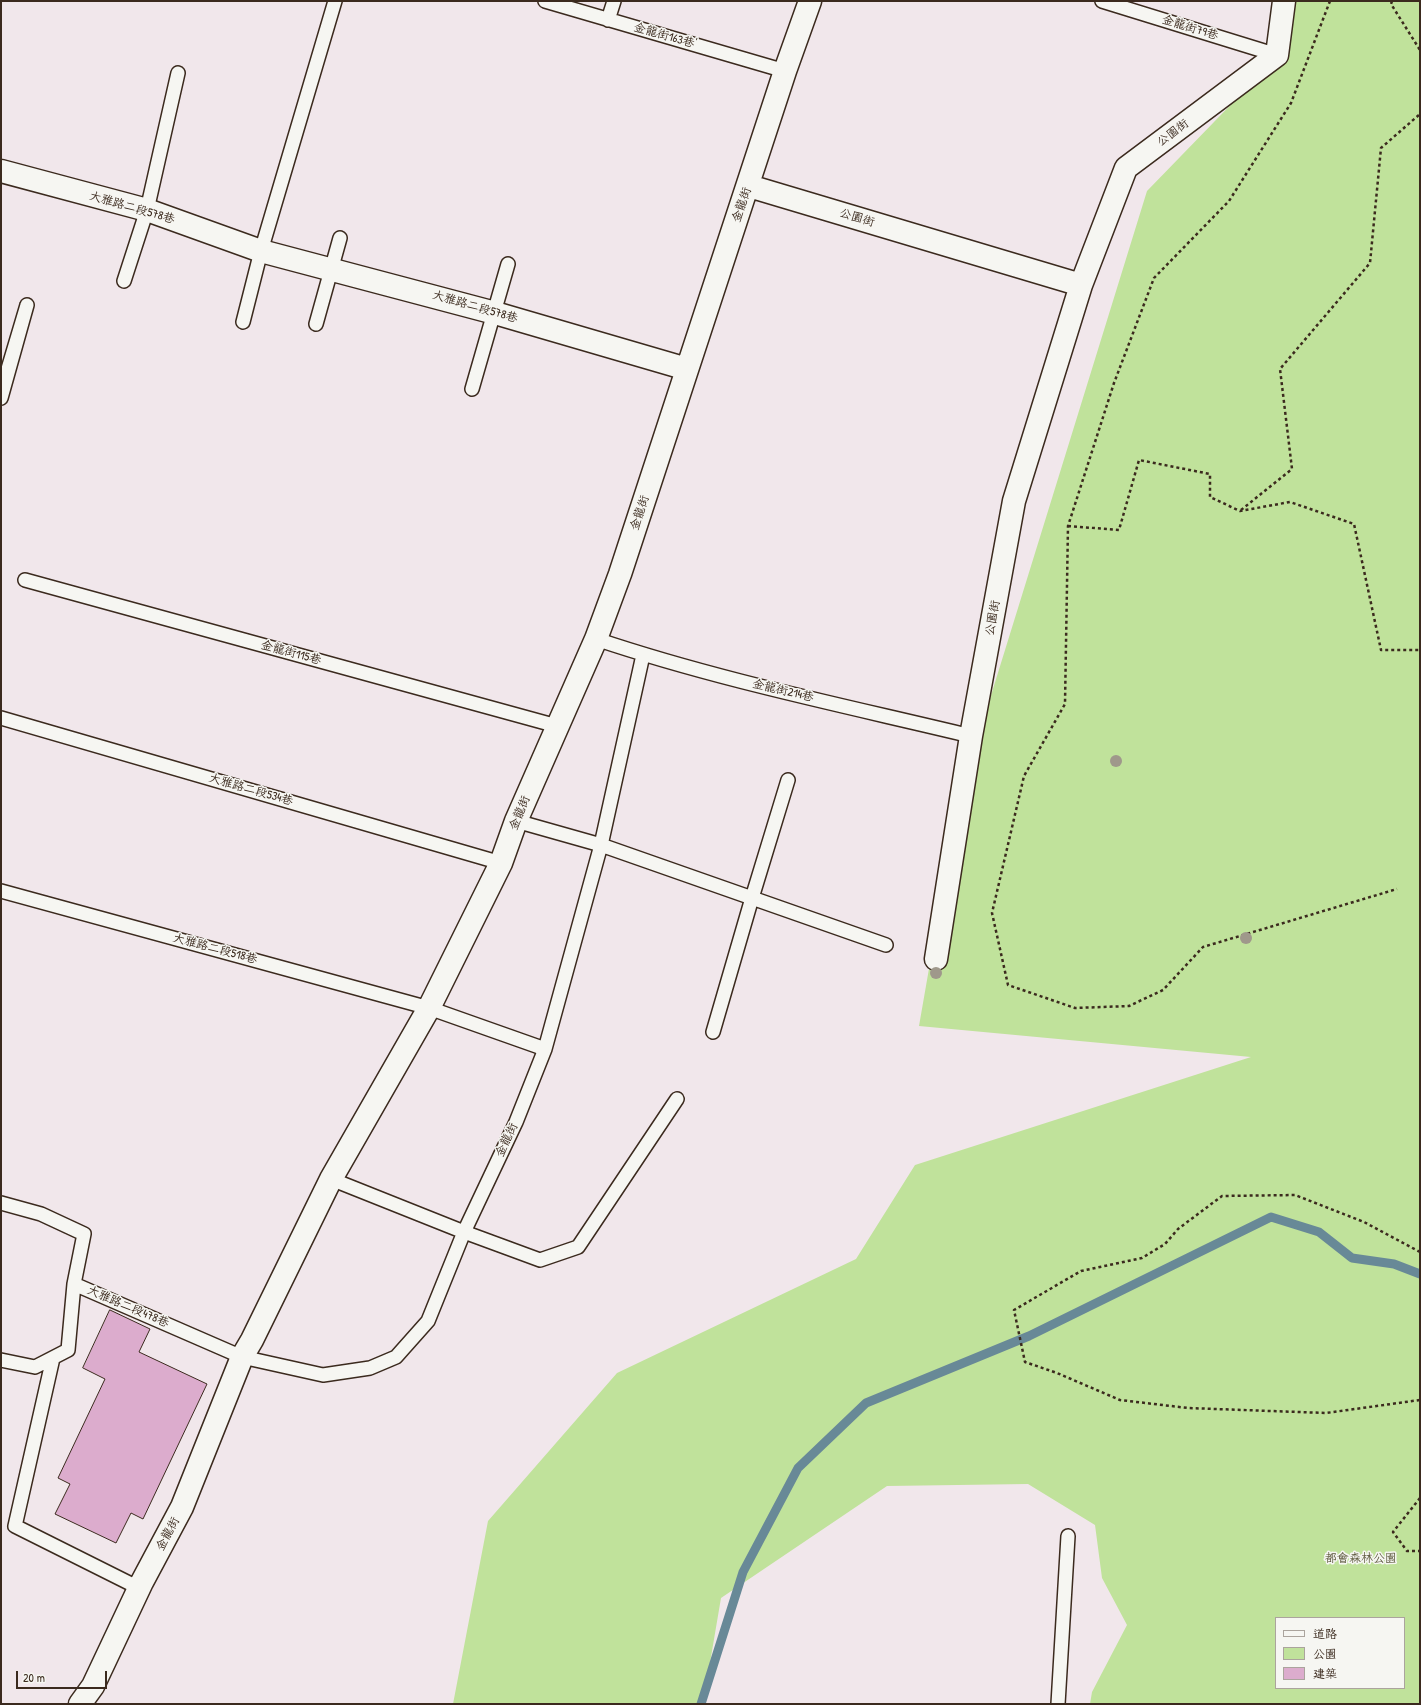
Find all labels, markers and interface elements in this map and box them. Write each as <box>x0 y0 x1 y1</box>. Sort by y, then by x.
street label: 金龍街79巷 <box>1160 13 1220 43</box>
street label: 金龍街163巷' <box>632 20 698 52</box>
street label: 公園街 <box>1154 116 1192 150</box>
street label: 金龍街 <box>729 186 755 224</box>
street label: 大雅路二段578巷 <box>88 189 176 227</box>
street label: 公園街 <box>838 206 876 230</box>
street label: 大雅路二段578巷 <box>431 288 519 326</box>
street label: 金龍街 <box>628 494 652 532</box>
street label: 公園街 <box>983 599 1003 637</box>
street label: 金龍街115巷 <box>259 638 323 668</box>
street label: 金龍街214巷 <box>751 677 815 705</box>
street label: 大雅路二段534巷 <box>207 771 295 809</box>
street label: 金龍街 <box>507 794 533 832</box>
street label: 大雅路二段518巷 <box>171 931 259 967</box>
street label: 金龍街 <box>493 1121 521 1159</box>
street label: 大雅路二段478巷 <box>85 1283 171 1331</box>
street label: 金龍街 <box>153 1515 183 1553</box>
park label: 都會森林公園 <box>1325 1552 1397 1566</box>
legend <box>1275 1617 1405 1689</box>
text: 道路 <box>1313 1625 1337 1642</box>
text: 公園 <box>1313 1645 1337 1662</box>
scale bar <box>18 1663 109 1689</box>
text: 建築 <box>1313 1665 1337 1682</box>
text: 20 m <box>23 1669 45 1686</box>

